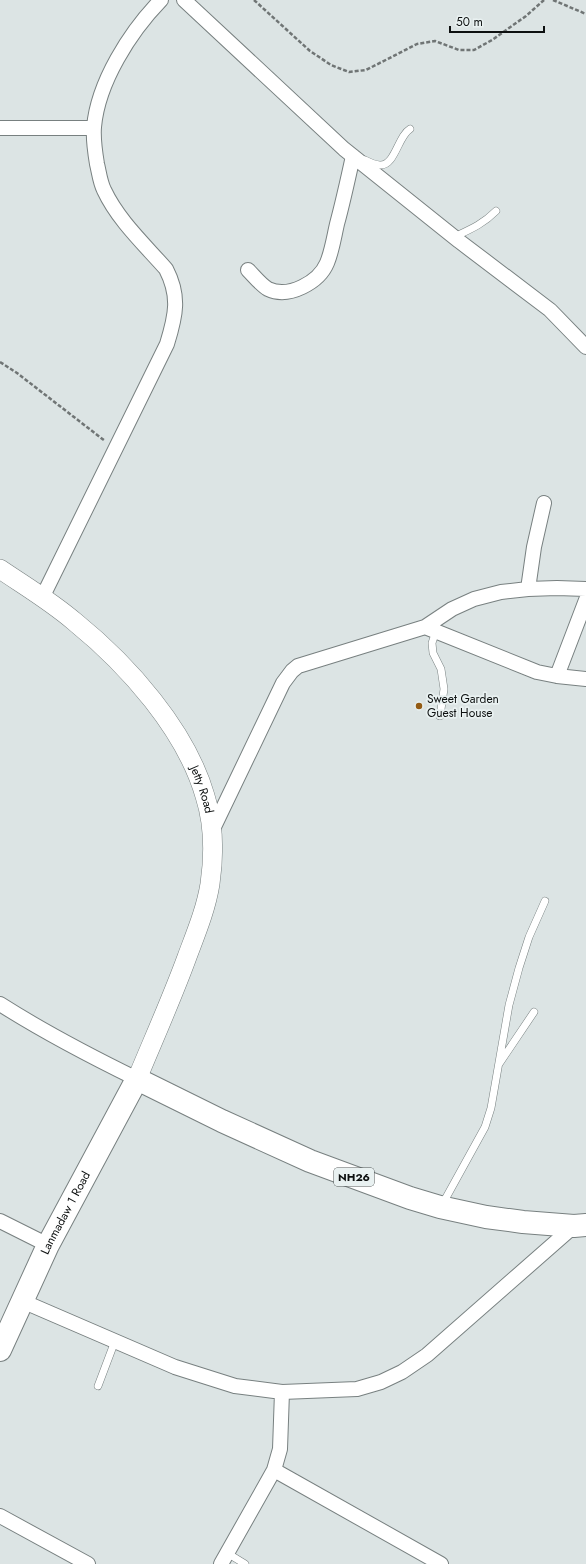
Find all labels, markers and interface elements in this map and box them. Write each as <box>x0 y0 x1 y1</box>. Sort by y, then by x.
scale bar <box>450 8 544 34</box>
text: 50 m <box>456 13 483 31</box>
place label: Sweet Garden Guest House <box>427 690 499 722</box>
marker: Sweet Garden Guest House <box>414 701 424 711</box>
street label: Jetty Road <box>185 761 218 815</box>
street label: Lanmadaw 1 Road <box>36 1168 95 1257</box>
road number: NH26 <box>334 1168 374 1186</box>

